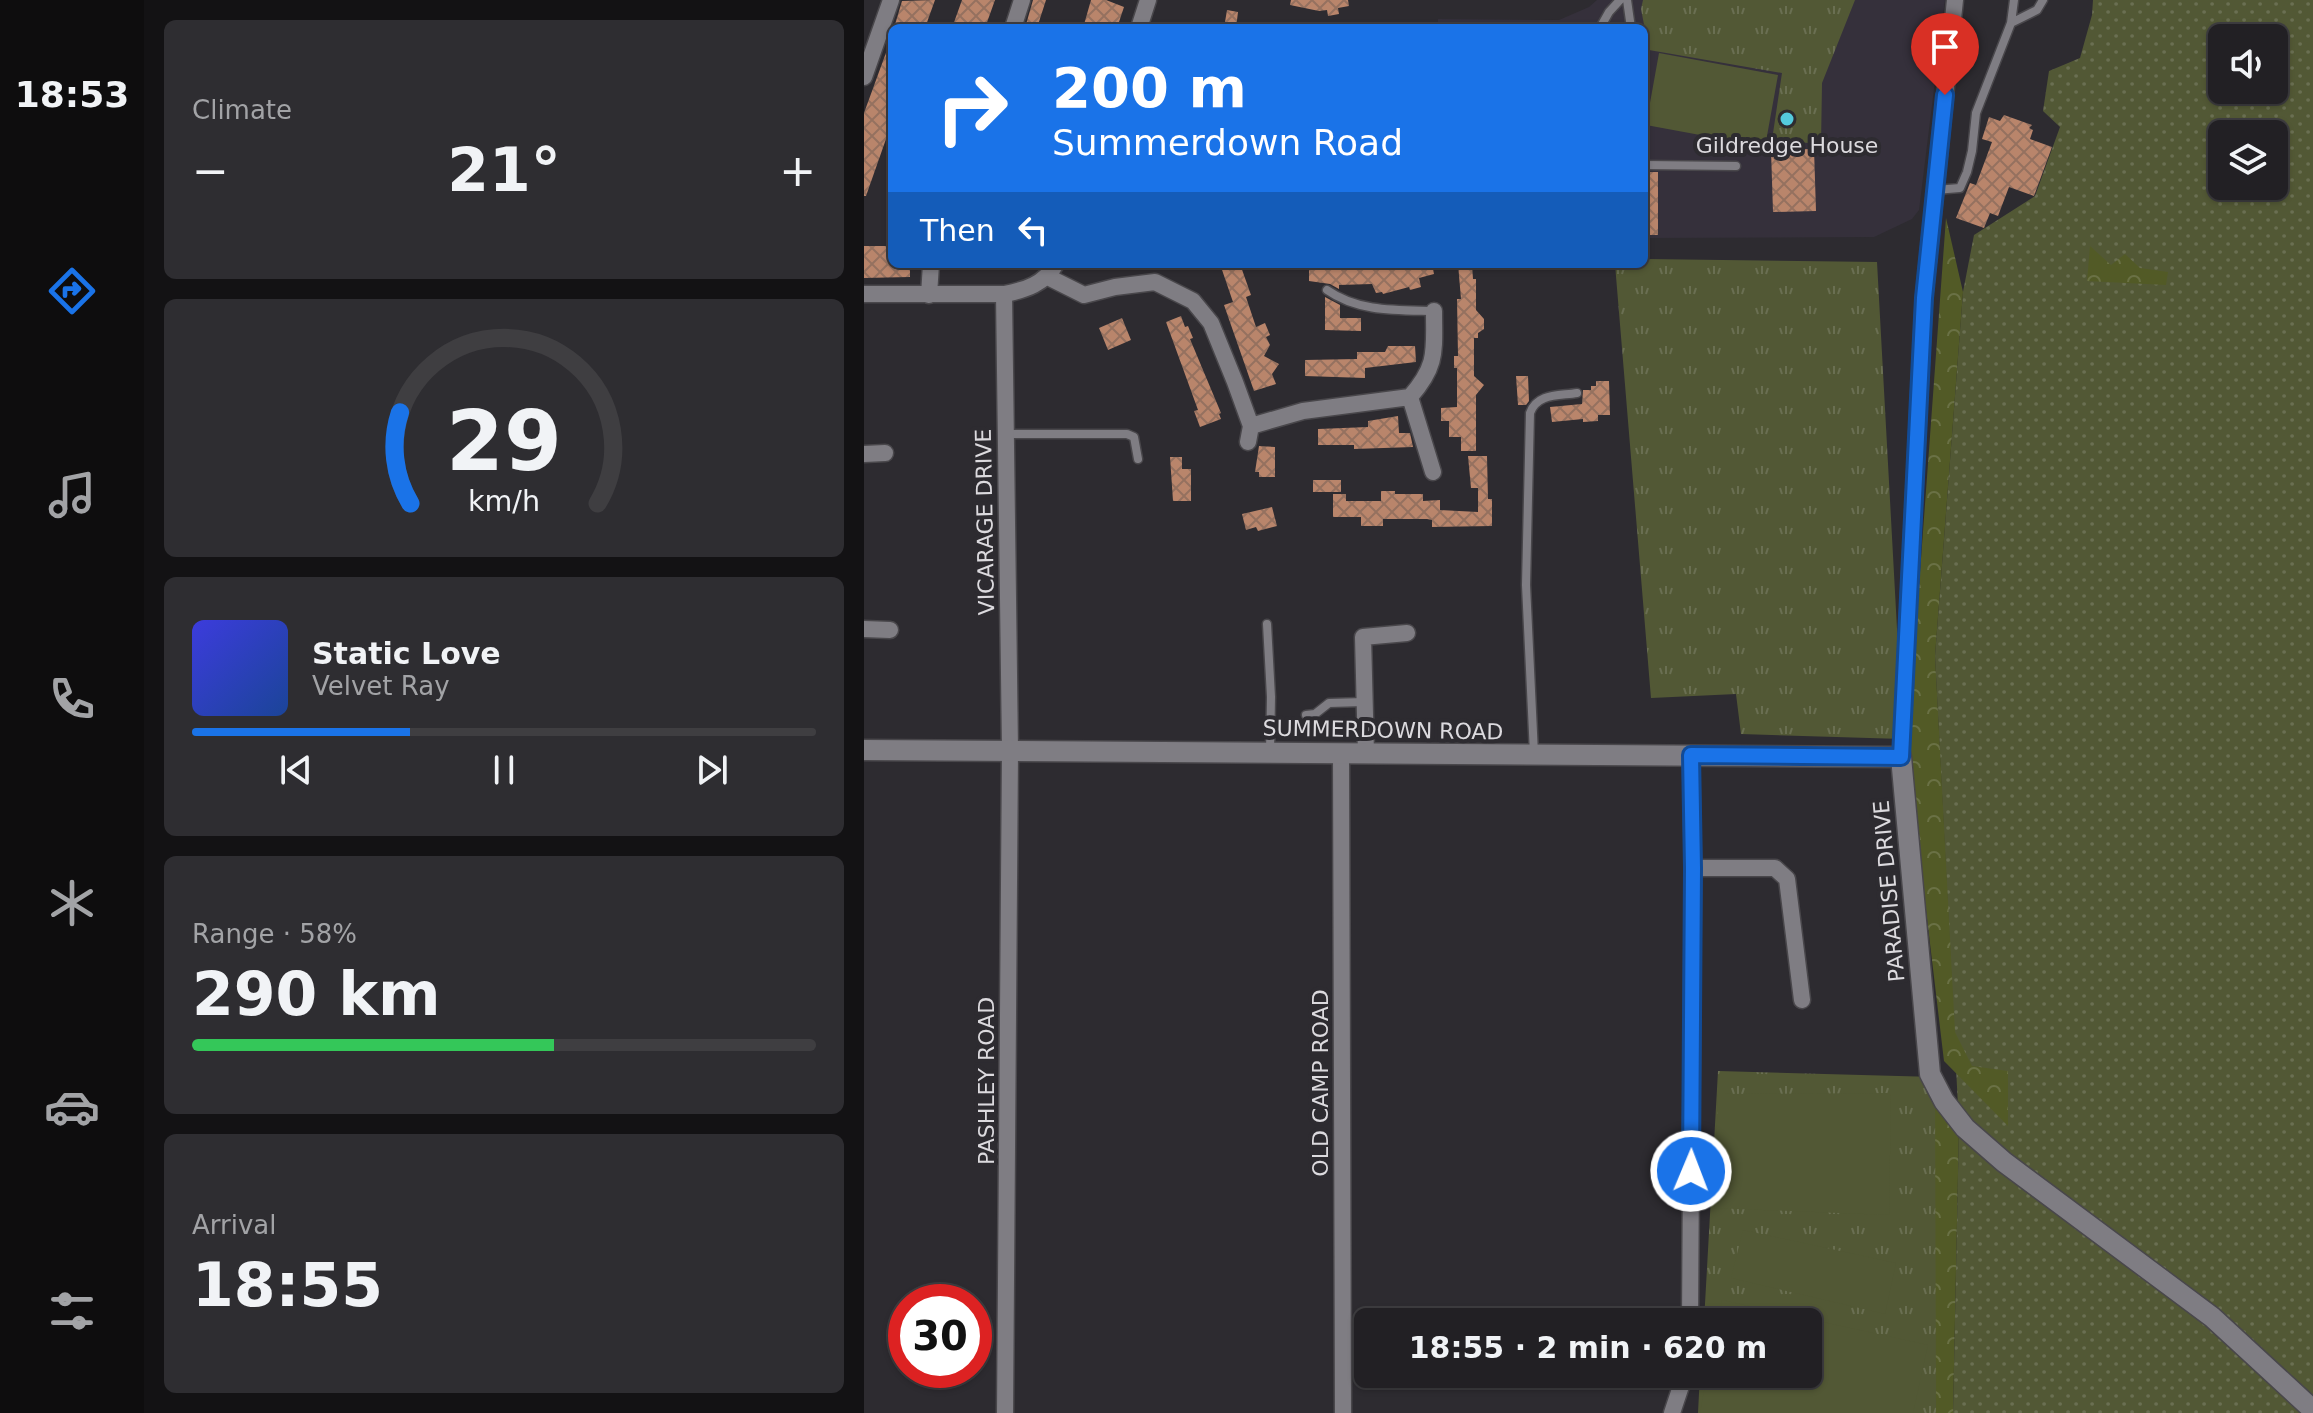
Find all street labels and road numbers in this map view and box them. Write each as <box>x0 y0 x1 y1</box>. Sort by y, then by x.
street label: VICARAGE DRIVE <box>971 428 999 616</box>
street label: SUMMERDOWN ROAD <box>1262 715 1504 745</box>
street label: PARADISE DRIVE <box>1869 799 1909 983</box>
street label: OLD CAMP ROAD <box>1308 989 1333 1177</box>
street label: PASHLEY ROAD <box>974 997 999 1165</box>

